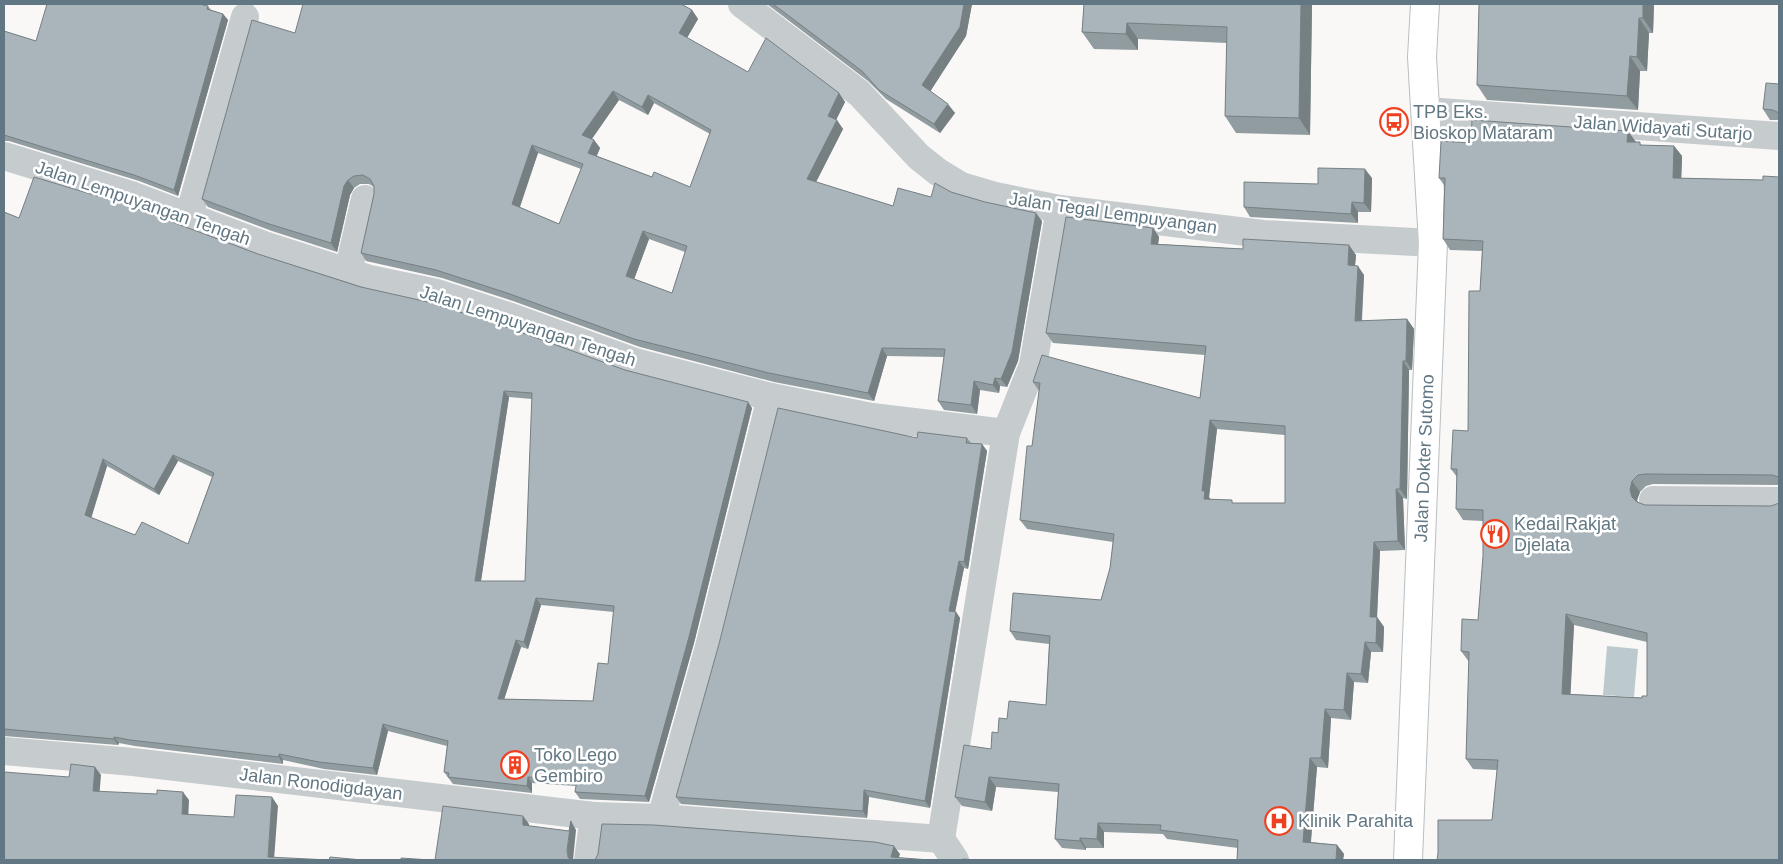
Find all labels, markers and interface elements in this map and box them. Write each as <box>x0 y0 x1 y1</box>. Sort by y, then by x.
place label: TPB Eks. Bioskop Mataram <box>1413 102 1553 143</box>
bus stop icon: TPB Eks. Bioskop Mataram <box>1379 107 1409 137</box>
street label: Jalan Widayati Sutarjo <box>1573 112 1753 144</box>
street label: Jalan Lempuyangan Tengah <box>33 157 253 249</box>
street label: Jalan Tegal Lempuyangan <box>1008 188 1218 238</box>
street label: Jalan Lempuyangan Tengah <box>418 282 638 370</box>
street label: Jalan Dokter Sutomo <box>1411 374 1438 543</box>
place label: Kedai Rakjat Djelata <box>1514 514 1616 555</box>
restaurant icon: Kedai Rakjat Djelata <box>1480 519 1510 549</box>
place label: Toko Lego Gembiro <box>534 745 617 786</box>
building icon: Toko Lego Gembiro <box>500 750 530 780</box>
street label: Jalan Ronodigdayan <box>238 764 404 804</box>
hospital icon: Klinik Parahita <box>1264 806 1294 836</box>
place label: Klinik Parahita <box>1298 811 1414 831</box>

